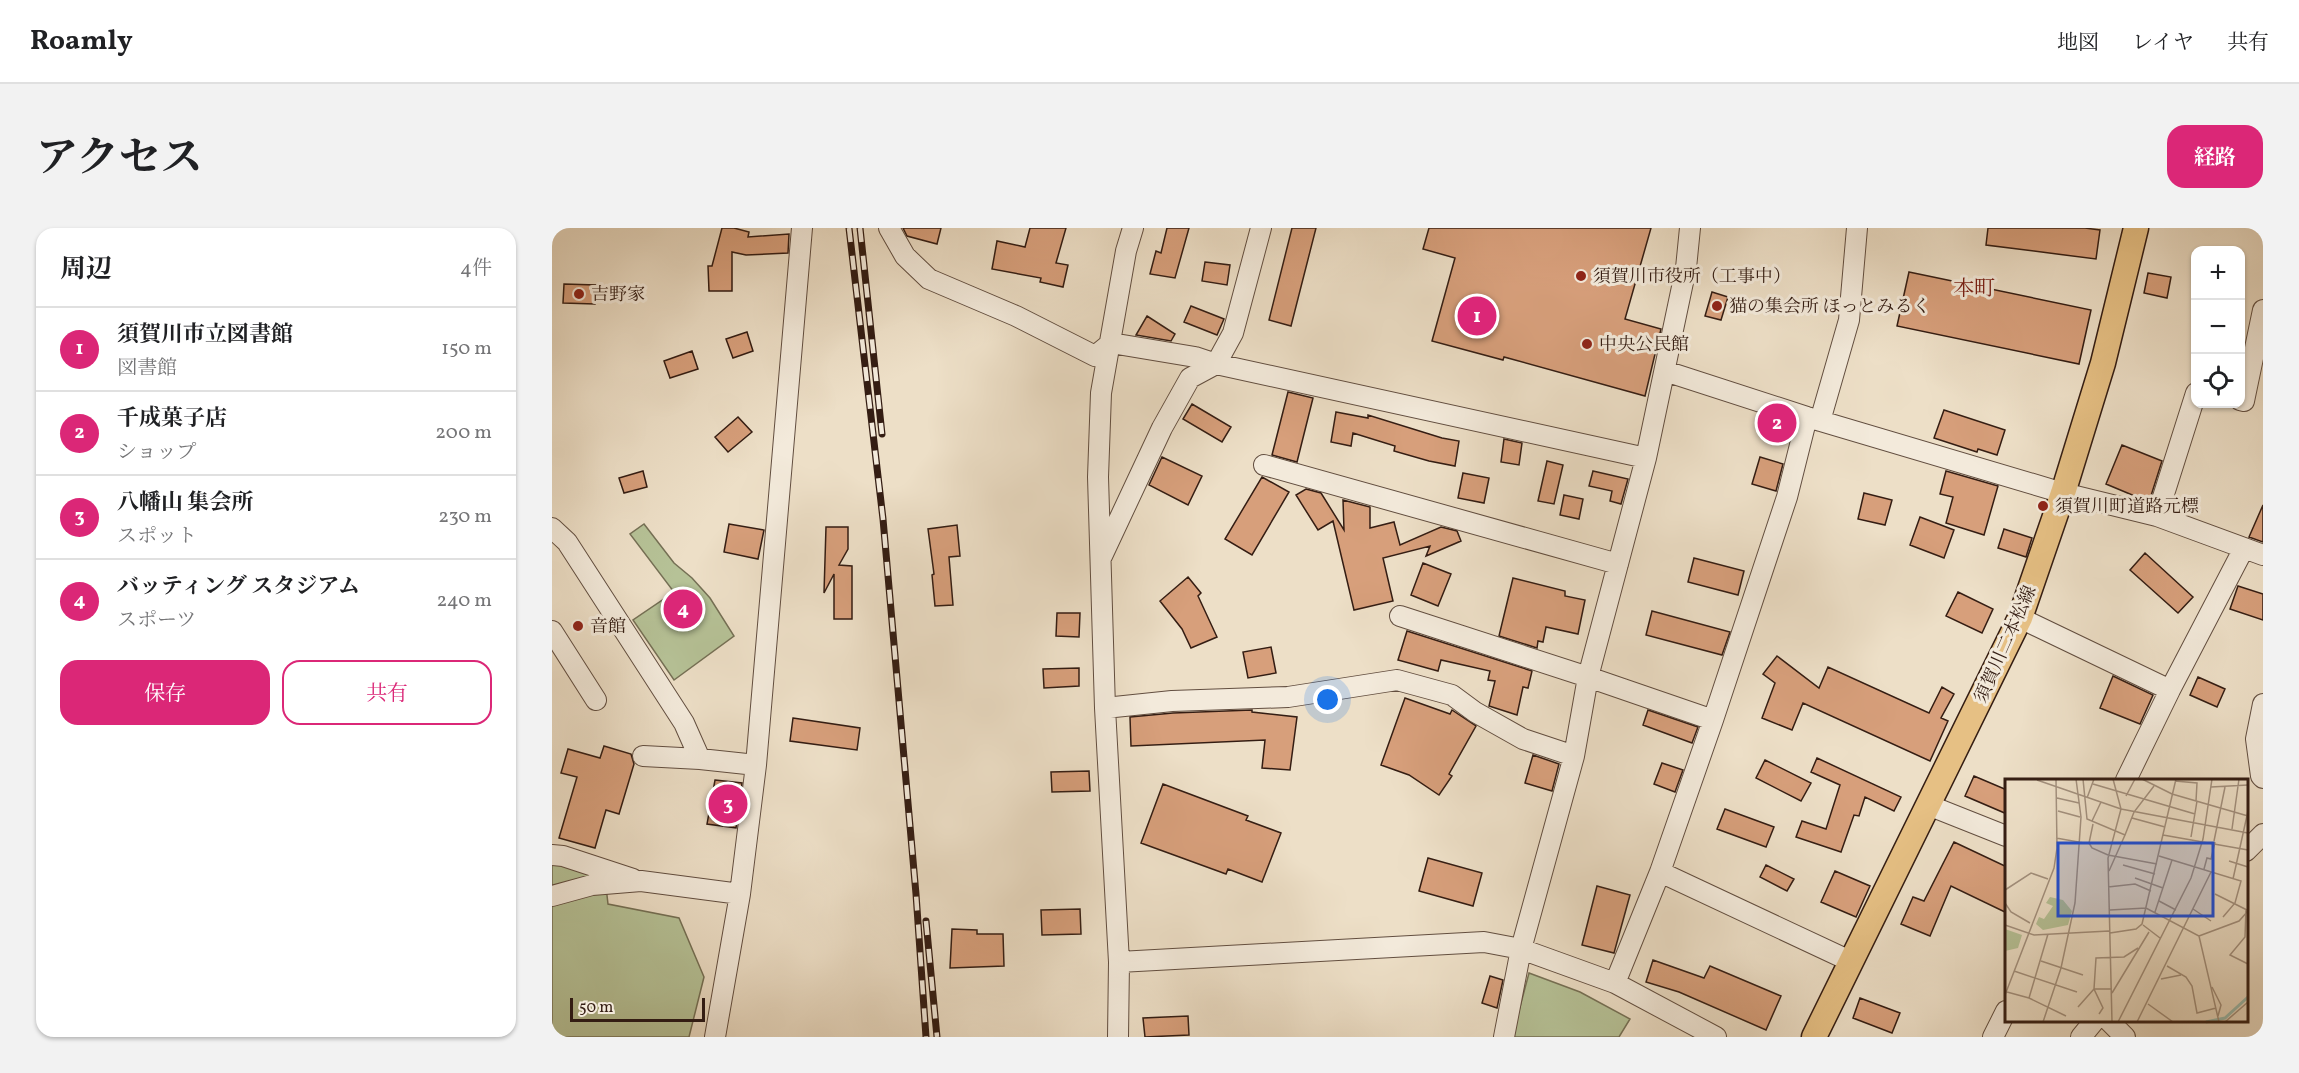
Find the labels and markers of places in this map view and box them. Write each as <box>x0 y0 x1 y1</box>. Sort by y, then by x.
place label: 須賀川市役所（工事中） <box>1593 265 1791 290</box>
marker: 須賀川市役所（工事中） <box>1574 269 1588 283</box>
place label: 吉野家 <box>591 283 645 308</box>
marker: 吉野家 <box>572 287 586 301</box>
pin: 1 <box>1458 294 1496 338</box>
place label: 猫の集会所 ほっとみるく <box>1729 295 1931 320</box>
marker: 猫の集会所 ほっとみるく <box>1710 299 1724 313</box>
place label: 中央公民館 <box>1599 333 1689 358</box>
marker: 中央公民館 <box>1580 337 1594 351</box>
pin: 2 <box>1758 400 1796 446</box>
place label: 須賀川町道路元標 <box>2055 495 2199 520</box>
marker: 須賀川町道路元標 <box>2036 499 2050 513</box>
pin: 4 <box>664 586 702 632</box>
place label: 音館 <box>590 615 626 640</box>
marker: 音館 <box>571 619 585 633</box>
pin: 3 <box>708 782 747 826</box>

